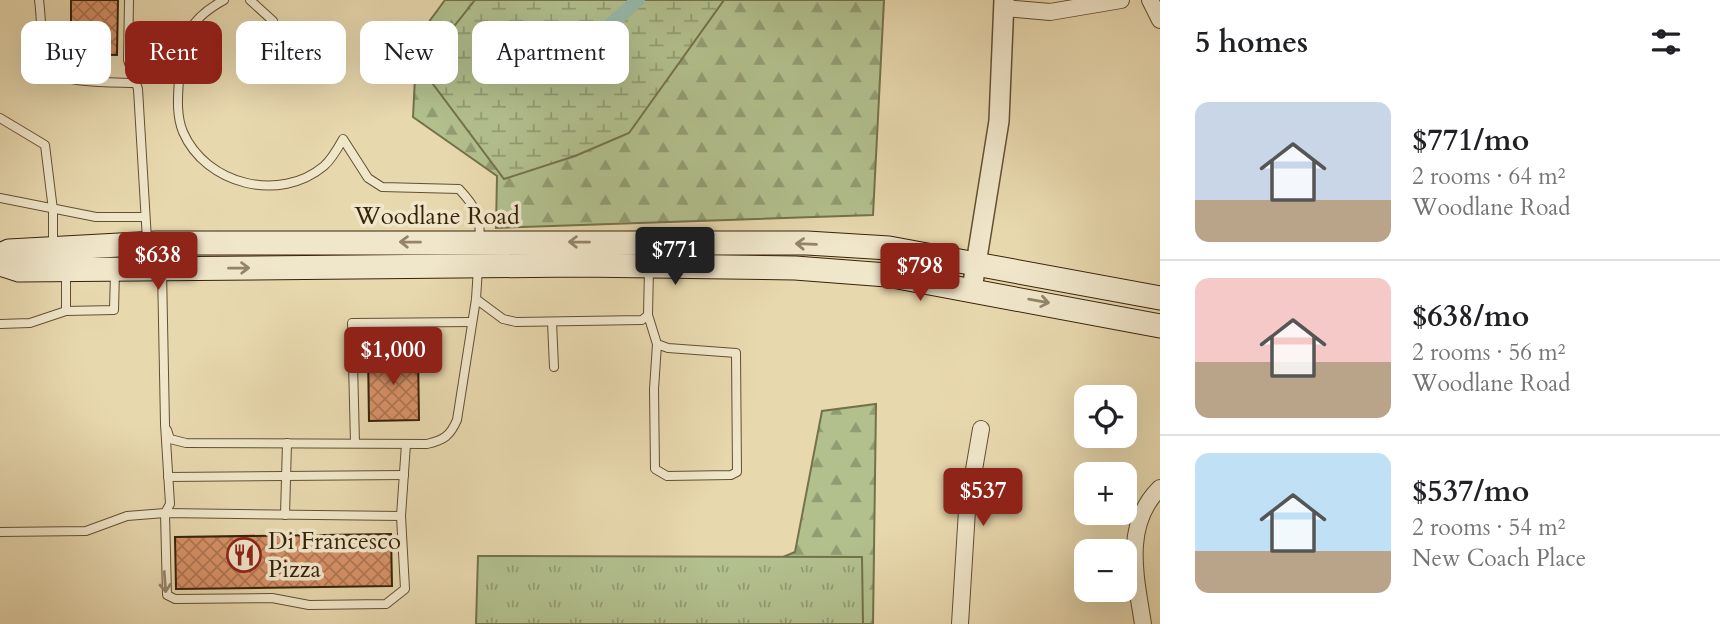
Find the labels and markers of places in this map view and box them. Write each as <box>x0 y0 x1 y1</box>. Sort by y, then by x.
pin: $771 <box>634 228 716 287</box>
pin: $638 <box>117 232 199 292</box>
pin: $798 <box>879 244 961 303</box>
pin: $1,000 <box>336 328 450 387</box>
pin: $537 <box>942 468 1024 528</box>
place label: Di Francesco Pizza <box>268 525 401 586</box>
restaurant icon: Di Francesco Pizza <box>225 536 263 574</box>

